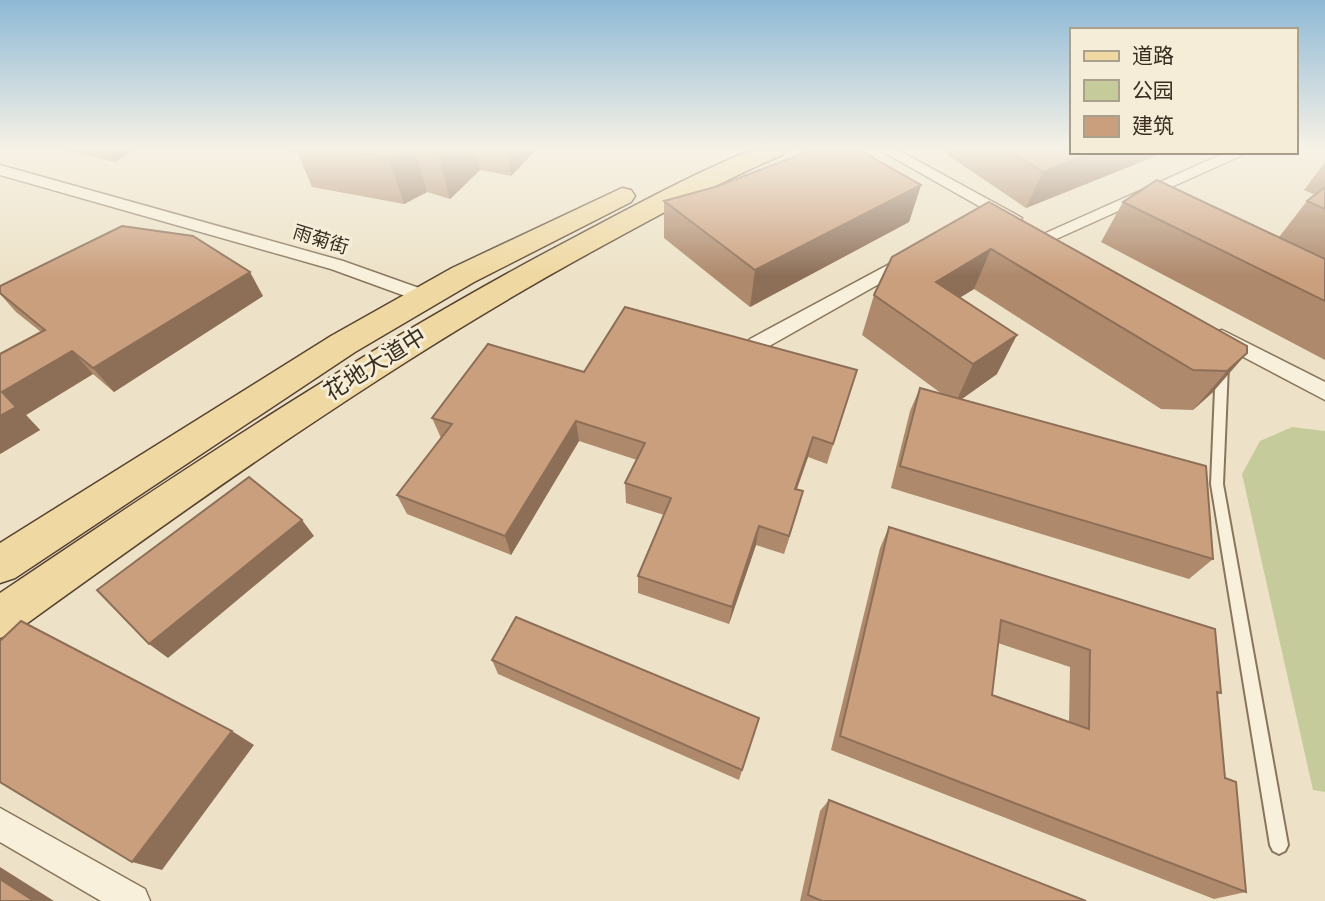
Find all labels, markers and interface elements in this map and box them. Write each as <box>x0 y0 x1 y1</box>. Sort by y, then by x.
legend <box>1070 28 1297 154</box>
text: 道路 <box>1132 44 1174 68</box>
text: 公园 <box>1132 79 1174 103</box>
text: 建筑 <box>1132 114 1174 138</box>
street label: 雨菊街 <box>291 221 351 258</box>
street label: 花地大道中 <box>319 323 431 405</box>

